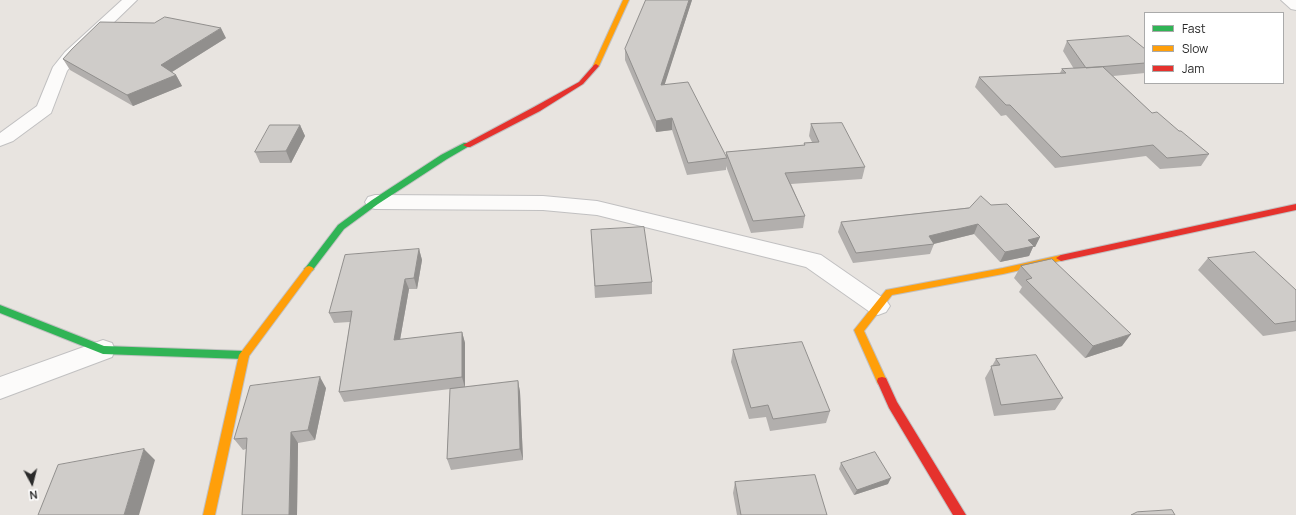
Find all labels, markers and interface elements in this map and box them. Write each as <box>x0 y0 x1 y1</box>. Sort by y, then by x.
legend <box>1144 12 1284 84</box>
text: Fast <box>1182 20 1206 37</box>
text: Slow <box>1182 40 1208 57</box>
text: Jam <box>1182 60 1204 77</box>
north arrow <box>12 463 52 503</box>
text: N <box>29 487 38 503</box>

